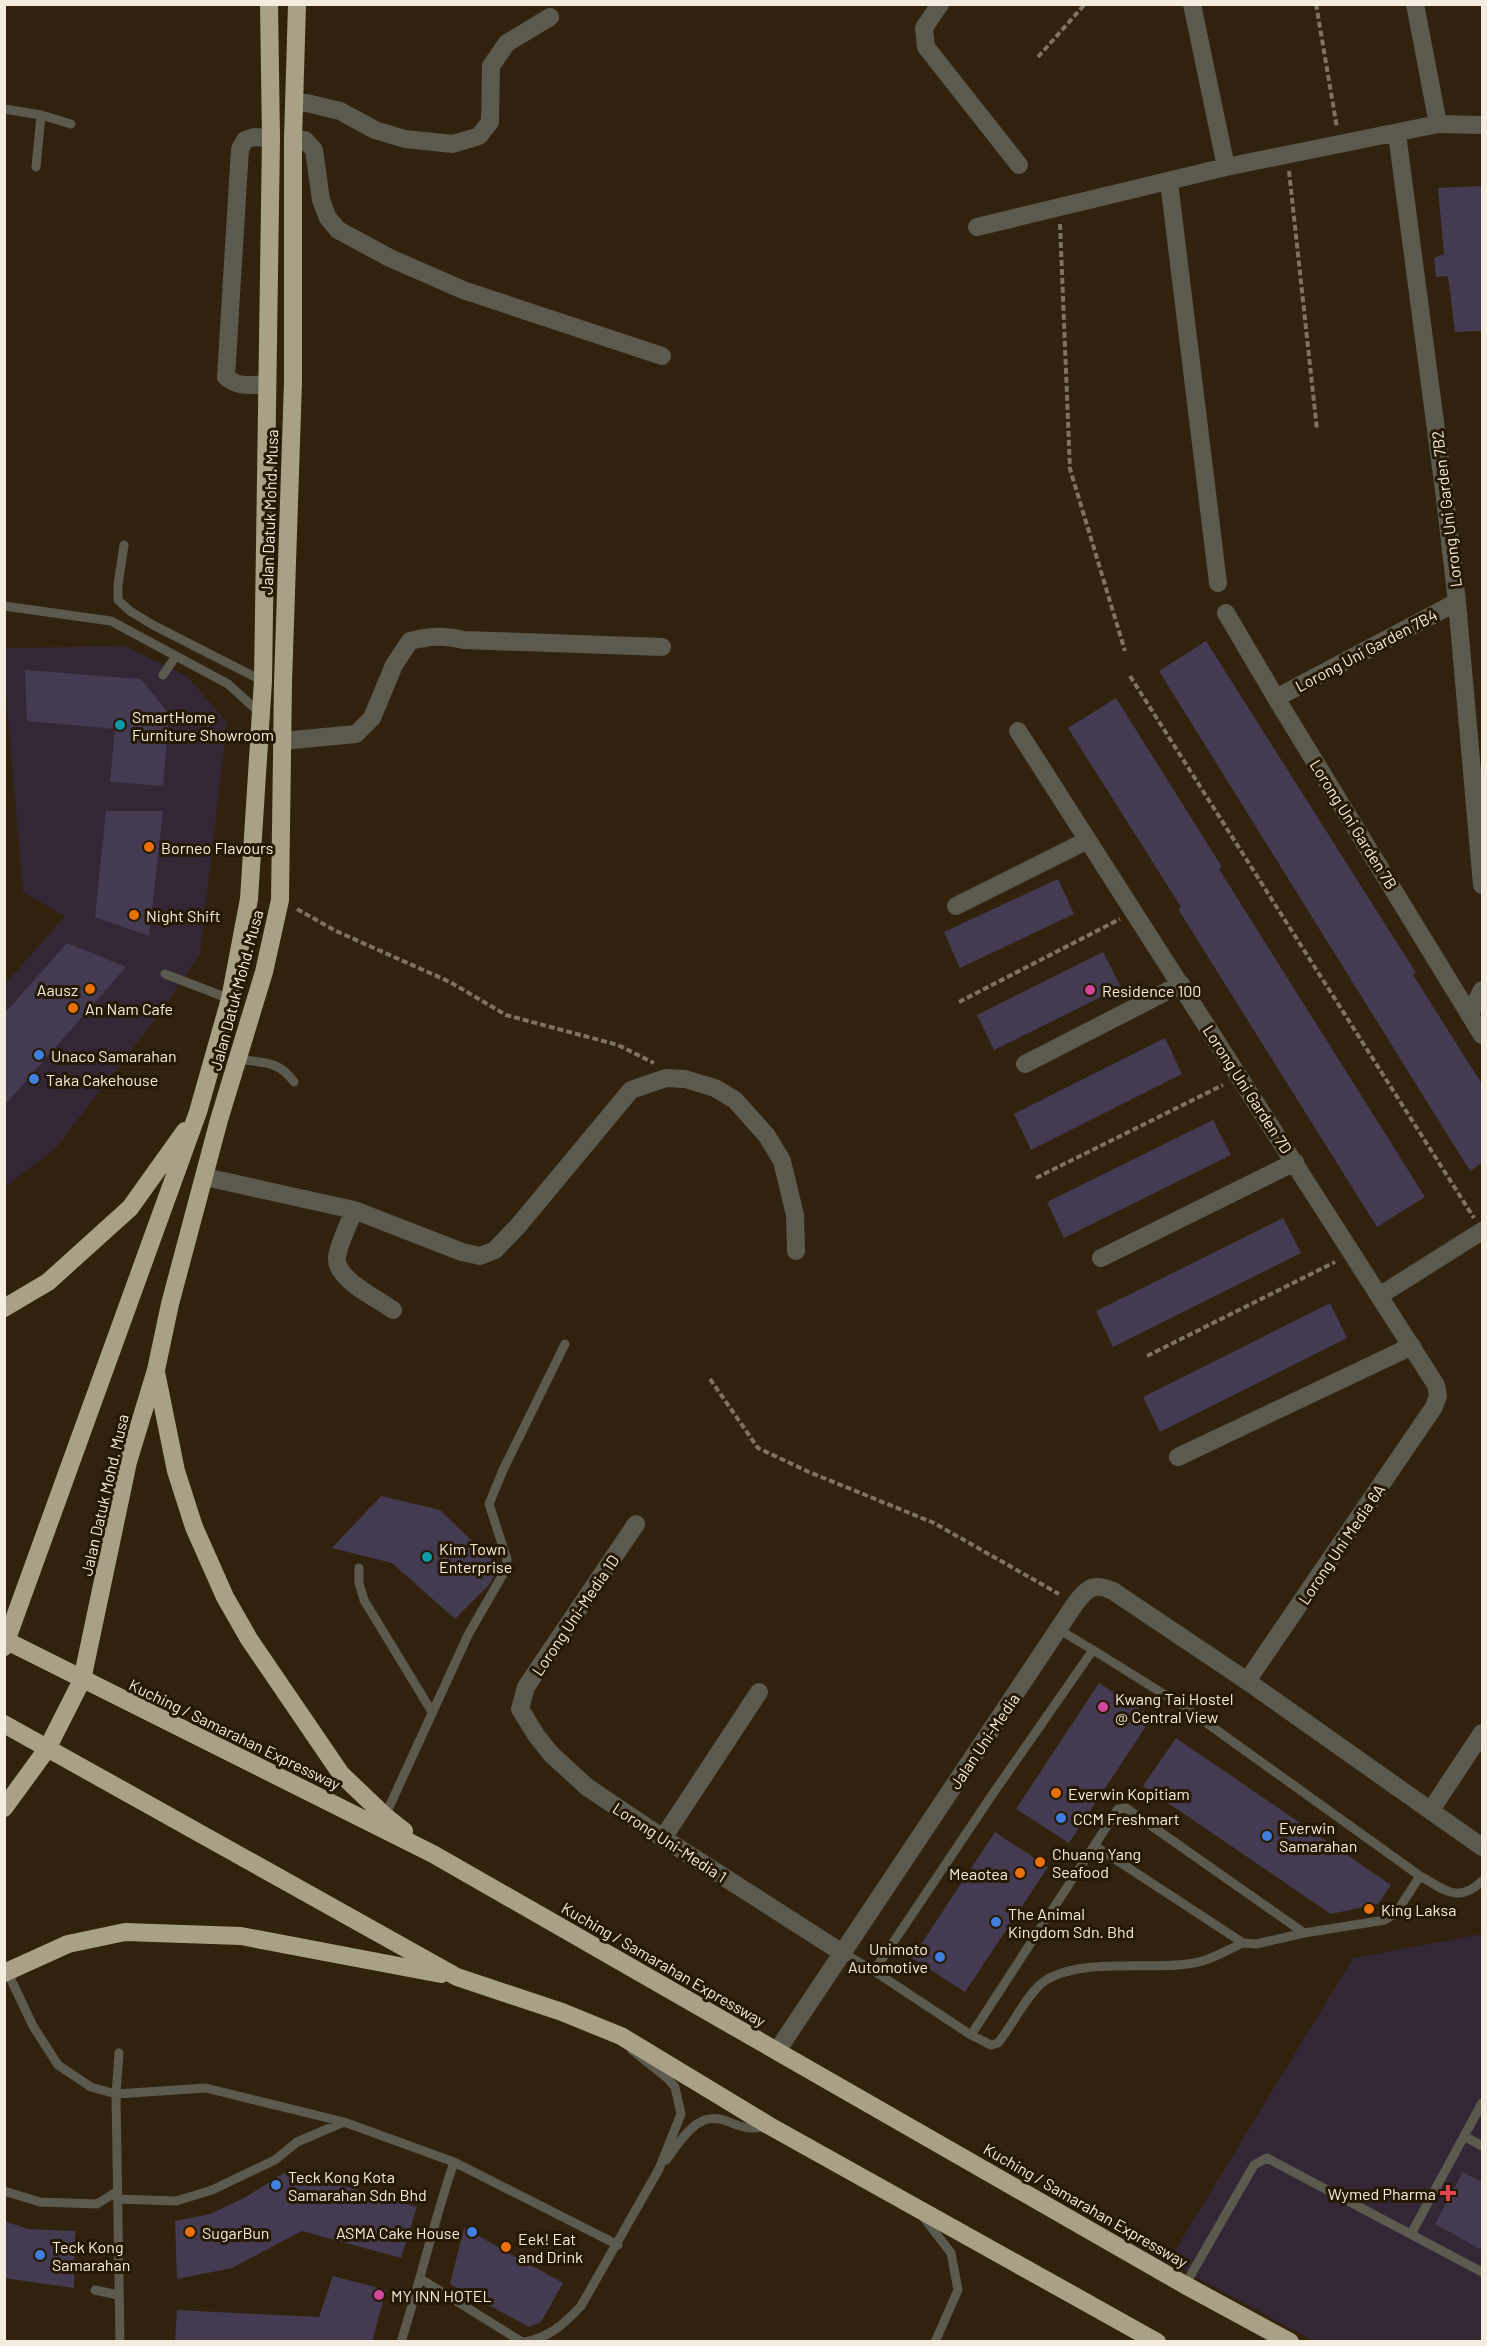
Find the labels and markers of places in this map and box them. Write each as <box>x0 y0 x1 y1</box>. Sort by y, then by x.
place label: SmartHome Furniture Showroom <box>132 707 274 744</box>
marker: SmartHome Furniture Showroom <box>113 718 127 732</box>
place label: Borneo Flavours <box>161 838 273 857</box>
marker: Borneo Flavours <box>142 840 156 854</box>
place label: Night Shift <box>146 906 221 925</box>
marker: Night Shift <box>127 908 141 922</box>
place label: Aausz <box>37 980 78 999</box>
place label: Residence 100 <box>1102 981 1201 1000</box>
marker: Aausz <box>83 982 97 996</box>
marker: Residence 100 <box>1083 983 1097 997</box>
place label: An Nam Cafe <box>85 999 173 1018</box>
marker: An Nam Cafe <box>66 1001 80 1015</box>
place label: Unaco Samarahan <box>51 1046 177 1065</box>
marker: Unaco Samarahan <box>32 1048 46 1062</box>
place label: Taka Cakehouse <box>46 1070 158 1089</box>
marker: Taka Cakehouse <box>27 1072 41 1086</box>
place label: Kim Town Enterprise <box>439 1539 512 1576</box>
marker: Kim Town Enterprise <box>420 1550 434 1564</box>
place label: Kwang Tai Hostel @ Central View <box>1115 1689 1233 1726</box>
marker: Kwang Tai Hostel @ Central View <box>1096 1700 1110 1714</box>
place label: Everwin Kopitiam <box>1068 1784 1190 1803</box>
marker: Everwin Kopitiam <box>1049 1786 1063 1800</box>
place label: CCM Freshmart <box>1073 1809 1180 1828</box>
marker: CCM Freshmart <box>1054 1811 1068 1825</box>
place label: Everwin Samarahan <box>1279 1818 1357 1855</box>
marker: Everwin Samarahan <box>1260 1829 1274 1843</box>
place label: Chuang Yang Seafood <box>1052 1844 1141 1881</box>
marker: Chuang Yang Seafood <box>1033 1855 1047 1869</box>
place label: Meaotea <box>949 1864 1008 1883</box>
marker: Meaotea <box>1013 1866 1027 1880</box>
place label: King Laksa <box>1381 1900 1456 1919</box>
marker: King Laksa <box>1362 1902 1376 1916</box>
place label: The Animal Kingdom Sdn. Bhd <box>1008 1904 1134 1941</box>
marker: The Animal Kingdom Sdn. Bhd <box>989 1915 1003 1929</box>
place label: Unimoto Automotive <box>848 1939 928 1976</box>
marker: Unimoto Automotive <box>933 1950 947 1964</box>
place label: Teck Kong Kota Samarahan Sdn Bhd <box>288 2167 427 2204</box>
marker: Teck Kong Kota Samarahan Sdn Bhd <box>269 2178 283 2192</box>
place label: Wymed Pharma <box>1328 2184 1436 2203</box>
marker: Wymed Pharma <box>1441 2186 1455 2200</box>
place label: SugarBun <box>202 2223 270 2242</box>
place label: ASMA Cake House <box>336 2223 460 2242</box>
marker: SugarBun <box>183 2225 197 2239</box>
marker: ASMA Cake House <box>465 2225 479 2239</box>
place label: Eek! Eat and Drink <box>518 2229 583 2266</box>
place label: Teck Kong Samarahan <box>52 2237 130 2274</box>
marker: Eek! Eat and Drink <box>499 2240 513 2254</box>
marker: Teck Kong Samarahan <box>33 2248 47 2262</box>
place label: MY INN HOTEL <box>391 2286 492 2305</box>
marker: MY INN HOTEL <box>372 2288 386 2302</box>

